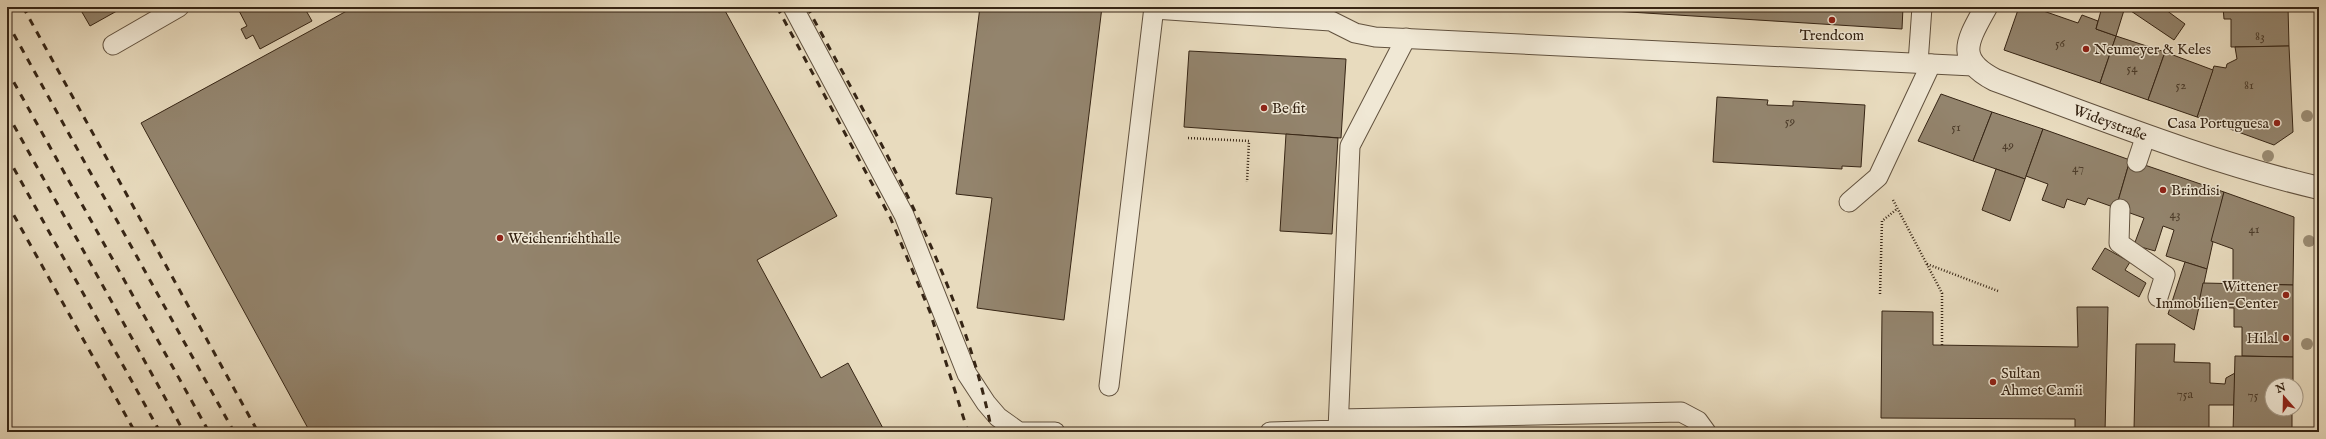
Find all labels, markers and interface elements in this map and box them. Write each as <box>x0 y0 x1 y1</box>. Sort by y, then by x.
marker: Trendcom <box>1827 15 1837 25</box>
place label: Trendcom <box>1800 26 1865 45</box>
house number: 83 <box>2255 28 2265 45</box>
house number: 56 <box>2055 35 2066 52</box>
place label: Neumeyer & Keles <box>2094 40 2211 59</box>
marker: Neumeyer & Keles <box>2081 44 2091 54</box>
house number: 54 <box>2126 60 2138 77</box>
house number: 52 <box>2176 77 2186 94</box>
house number: 81 <box>2244 77 2254 94</box>
place label: Be fit <box>1272 99 1306 118</box>
street label: Wideystraße <box>2071 100 2150 145</box>
marker: Be fit <box>1259 103 1269 113</box>
house number: 59 <box>1785 113 1796 130</box>
place label: Casa Portuguesa <box>2167 114 2270 133</box>
marker: Casa Portuguesa <box>2272 118 2282 128</box>
house number: 51 <box>1951 119 1961 136</box>
house number: 49 <box>2002 137 2014 154</box>
house number: 47 <box>2072 160 2084 177</box>
place label: Brindisi <box>2171 181 2220 200</box>
marker: Brindisi <box>2158 185 2168 195</box>
house number: 43 <box>2169 206 2181 223</box>
house number: 41 <box>2248 221 2260 238</box>
place label: Weichenrichthalle <box>508 229 620 248</box>
marker: Weichenrichthalle <box>495 233 505 243</box>
place label: Wittener Immobilien-Center <box>2155 277 2278 313</box>
marker: Wittener Immobilien-Center <box>2281 290 2291 300</box>
place label: Hilal <box>2246 329 2279 348</box>
marker: Hilal <box>2281 333 2291 343</box>
place label: Sultan Ahmet Camii <box>2000 364 2083 400</box>
marker: Sultan Ahmet Camii <box>1988 377 1998 387</box>
north arrow <box>2264 377 2304 417</box>
text: N <box>2273 380 2288 397</box>
house number: 75a <box>2177 386 2194 403</box>
house number: 75 <box>2248 387 2259 404</box>

